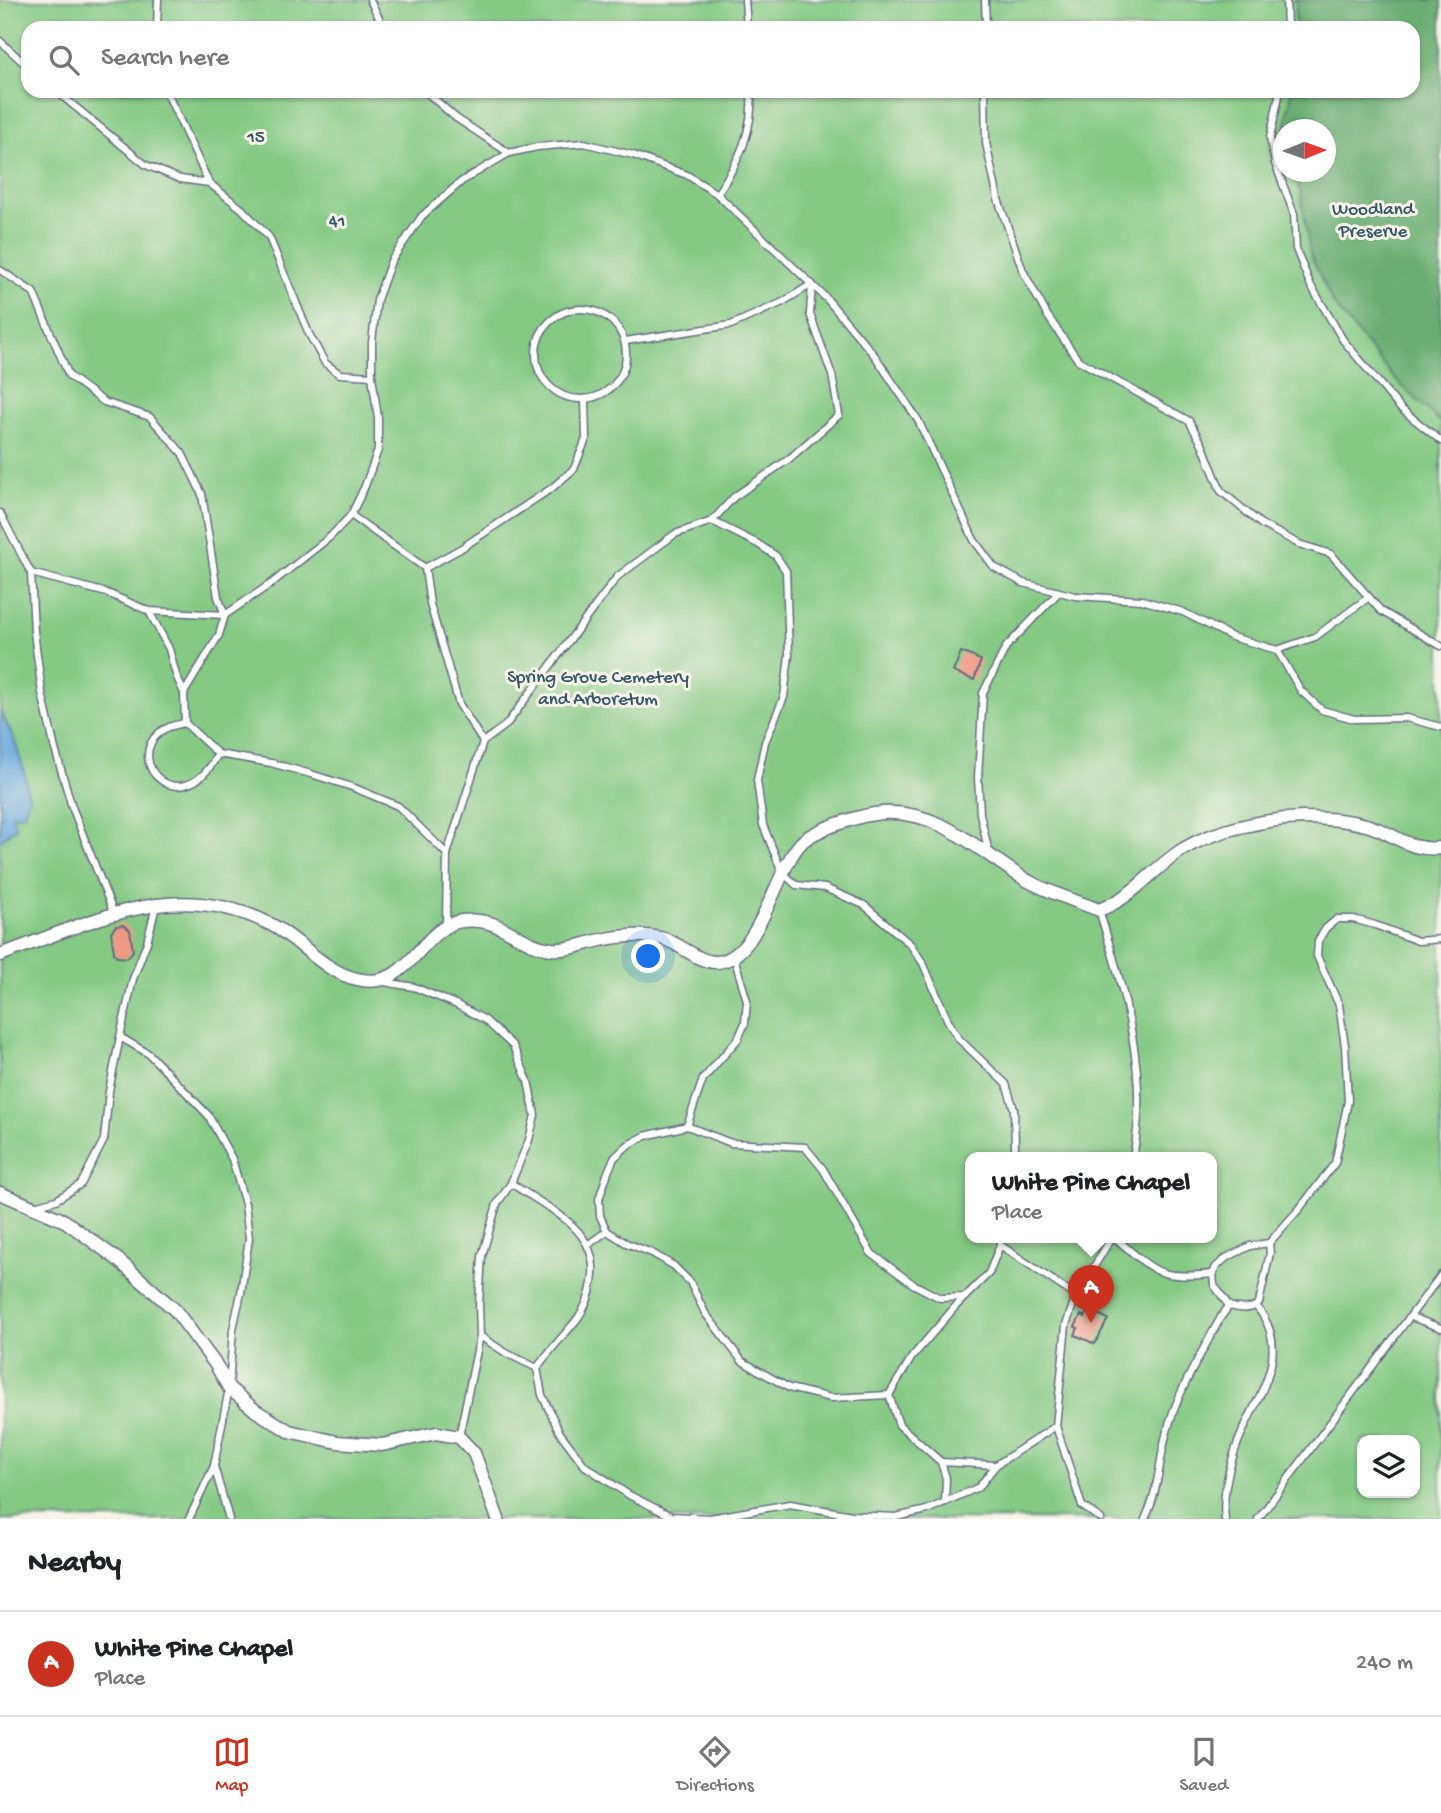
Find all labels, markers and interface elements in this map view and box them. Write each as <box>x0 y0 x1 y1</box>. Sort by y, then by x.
search box <box>21 21 1420 98</box>
icon: search <box>45 41 83 79</box>
text: Search here <box>101 44 229 75</box>
north arrow <box>1273 119 1336 182</box>
park label: 15 <box>246 127 265 150</box>
park label: Woodland Preserve <box>1332 199 1416 244</box>
park label: 41 <box>329 211 345 234</box>
park label: Spring Grove Cemetery and Arboretum <box>507 667 689 712</box>
your location <box>631 939 665 973</box>
popup <box>965 1152 1217 1243</box>
text: White Pine Chapel <box>992 1169 1190 1200</box>
text: Place <box>992 1200 1042 1227</box>
pin: A <box>1068 1265 1114 1323</box>
map controls <box>1357 1435 1420 1498</box>
button: layers <box>1357 1435 1420 1498</box>
text: Nearby <box>28 1547 121 1582</box>
text: White Pine Chapel <box>95 1635 293 1666</box>
text: A <box>44 1650 58 1677</box>
text: 240 m <box>1356 1650 1413 1677</box>
text: Place <box>95 1666 145 1693</box>
tab: Map <box>213 1733 251 1798</box>
tab: Directions <box>677 1733 754 1798</box>
tab: Saved <box>1179 1733 1228 1798</box>

